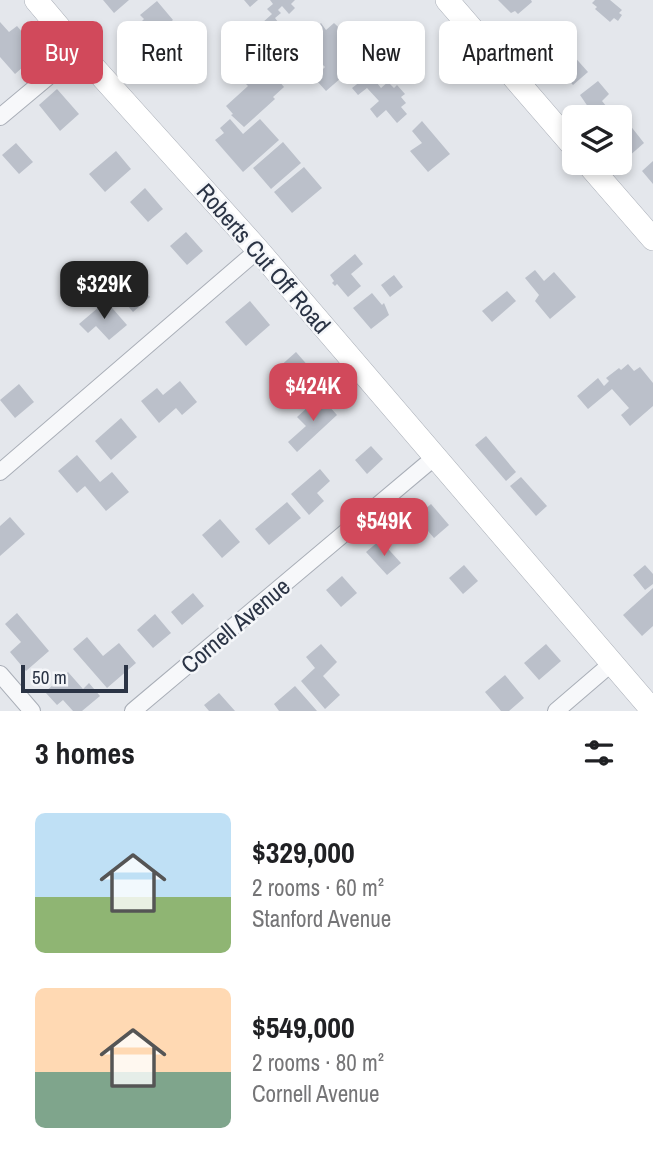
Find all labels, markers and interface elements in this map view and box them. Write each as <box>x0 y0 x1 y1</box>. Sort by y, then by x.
chip: Buy <box>21 21 103 84</box>
chip: Rent <box>117 21 207 84</box>
chip: Filters <box>221 21 323 84</box>
chip: New <box>337 21 425 84</box>
chip: Apartment <box>439 21 577 84</box>
map controls <box>562 105 632 175</box>
button: layers <box>562 105 632 175</box>
street label: Roberts Cut Off Road <box>190 176 338 340</box>
pin: $329K <box>55 262 153 321</box>
text: $329K <box>76 268 132 299</box>
pin: $424K <box>264 364 362 423</box>
text: $424K <box>285 370 341 401</box>
pin: $549K <box>335 498 433 558</box>
text: $549K <box>356 505 412 536</box>
street label: Cornell Avenue <box>174 570 296 680</box>
scale bar <box>21 662 128 694</box>
text: 50 m <box>32 664 67 690</box>
text: 3 homes <box>35 733 135 773</box>
icon: filters <box>580 734 618 772</box>
text: $329,000 <box>252 832 355 872</box>
icon: home <box>91 841 175 925</box>
text: 2 rooms · 60 m² <box>252 872 384 903</box>
text: Stanford Avenue <box>252 903 391 934</box>
text: $549,000 <box>252 1007 355 1047</box>
icon: home <box>91 1016 175 1100</box>
text: 2 rooms · 80 m² <box>252 1047 384 1078</box>
text: Cornell Avenue <box>252 1078 380 1109</box>

